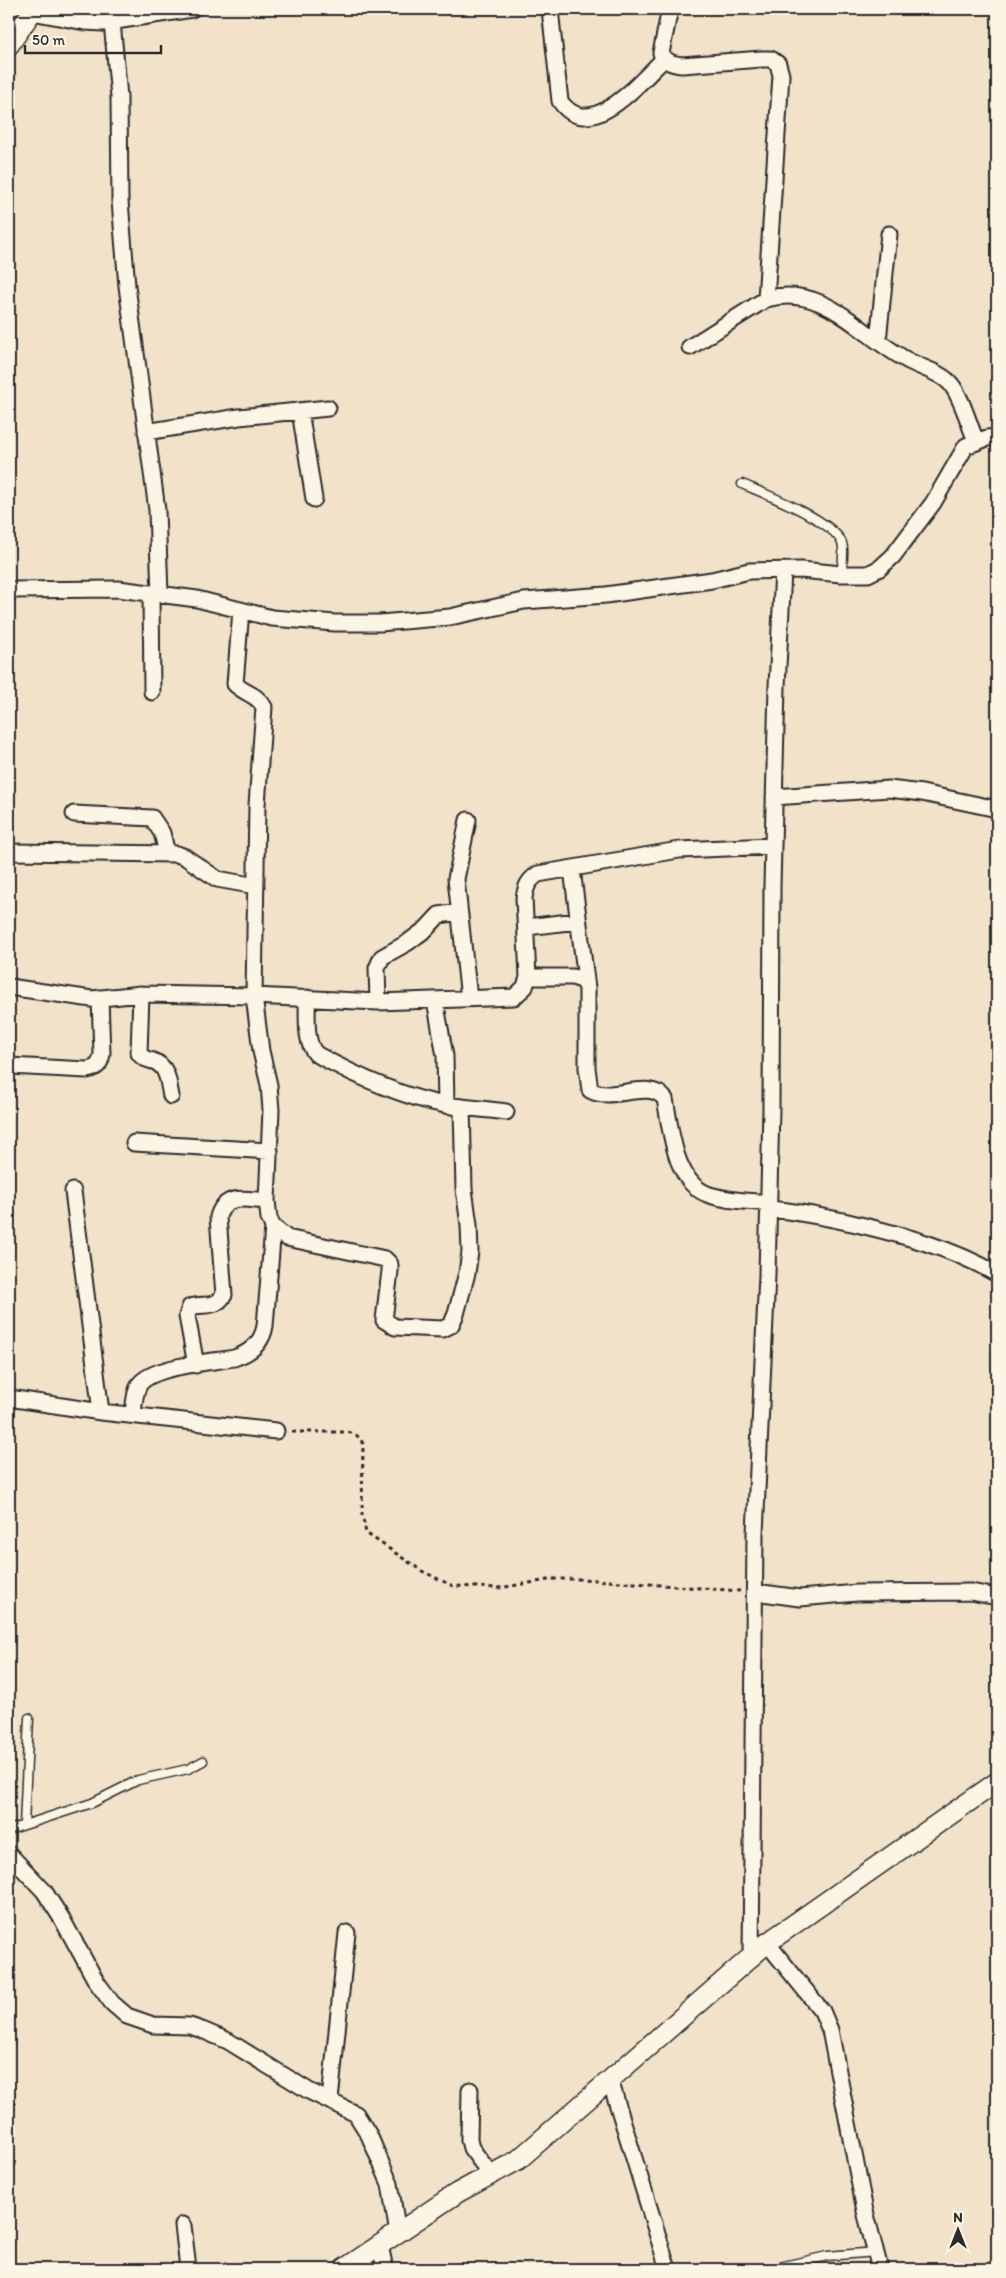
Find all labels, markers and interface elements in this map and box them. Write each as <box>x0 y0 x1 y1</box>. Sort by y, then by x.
scale bar <box>25 22 161 54</box>
text: 50 m <box>32 31 65 49</box>
north arrow <box>934 2206 984 2256</box>
text: N <box>953 2209 963 2226</box>

